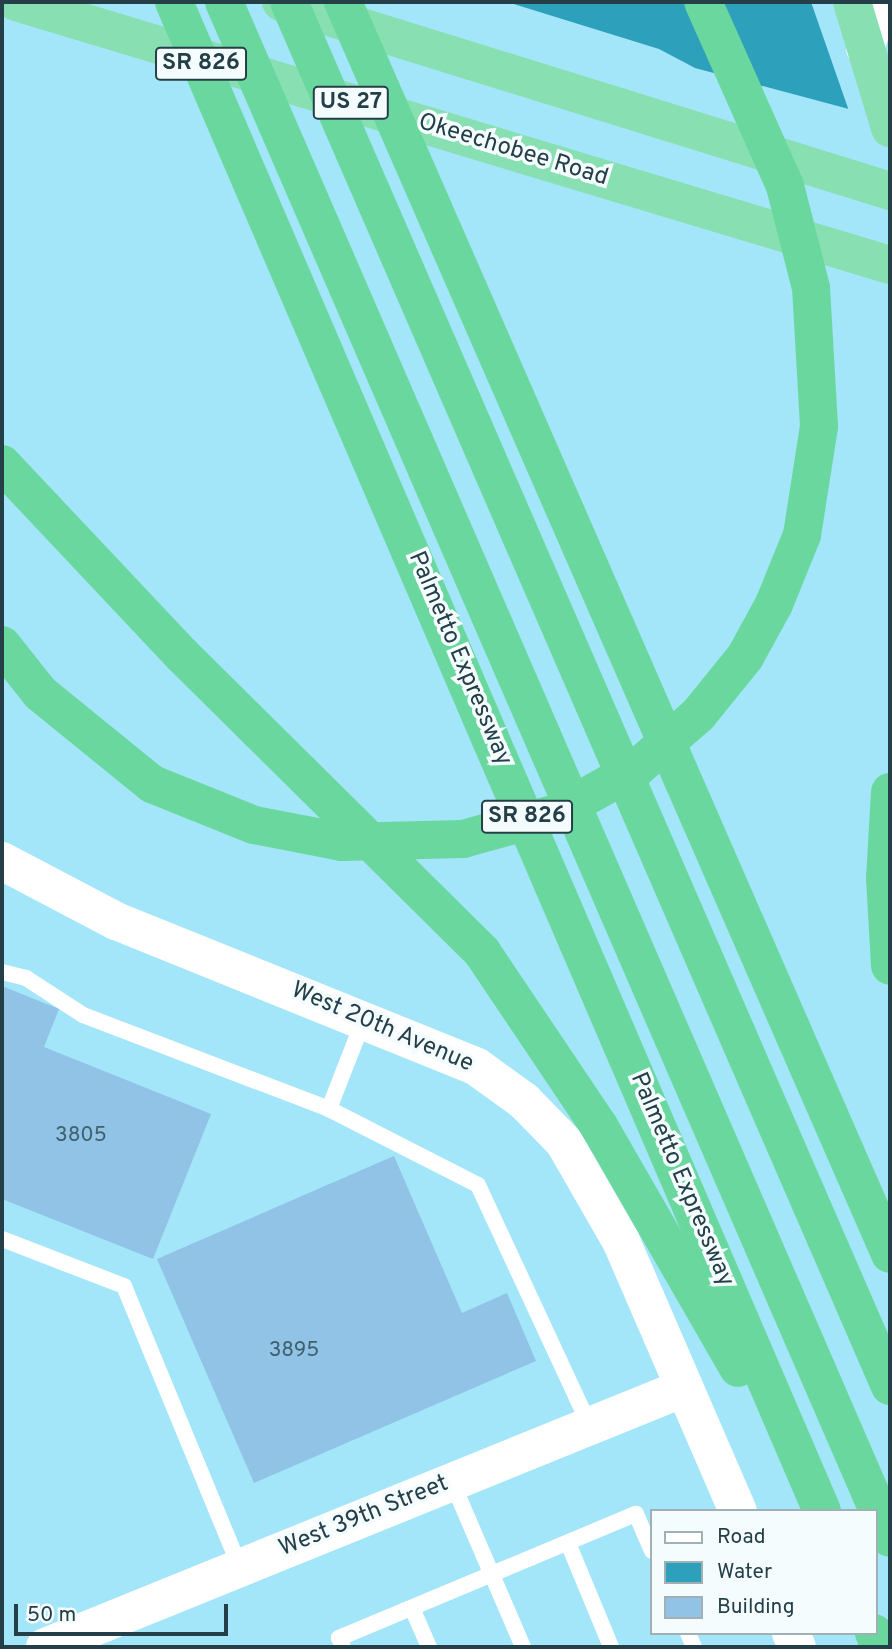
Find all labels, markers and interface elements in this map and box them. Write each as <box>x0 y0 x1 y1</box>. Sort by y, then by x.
road number: SR 826 <box>154 44 248 83</box>
road number: US 27 <box>312 83 390 122</box>
street label: Okeechobee Road <box>415 108 611 194</box>
street label: Palmetto Expressway <box>401 548 517 770</box>
road number: SR 826 <box>480 797 574 836</box>
street label: West 20th Avenue <box>286 976 478 1080</box>
street label: Palmetto Expressway <box>623 1069 739 1291</box>
house number: 3805 <box>55 1123 107 1149</box>
house number: 3895 <box>269 1338 319 1364</box>
street label: West 39th Street <box>275 1470 453 1564</box>
legend <box>650 1509 878 1635</box>
text: Road <box>717 1524 766 1551</box>
text: Water <box>717 1559 772 1586</box>
scale bar <box>18 1590 231 1634</box>
text: Building <box>717 1594 795 1621</box>
text: 50 m <box>27 1602 76 1629</box>

